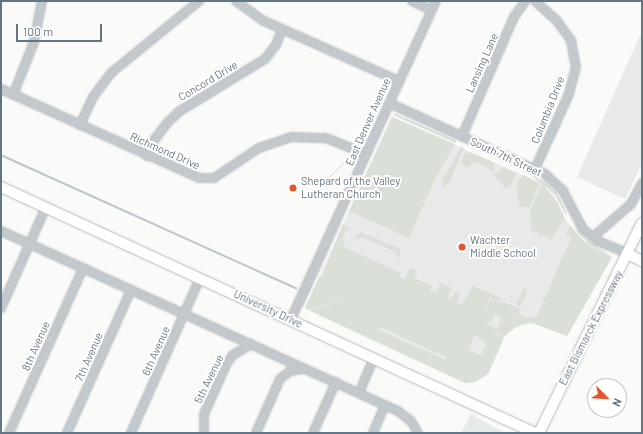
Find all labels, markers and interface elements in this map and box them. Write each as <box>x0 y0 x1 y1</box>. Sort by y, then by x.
scale bar <box>18 16 104 42</box>
text: 100 m <box>23 24 53 38</box>
street label: Lansing Lane <box>463 31 501 95</box>
street label: Concord Drive <box>176 58 240 104</box>
street label: Columbia Drive <box>529 74 567 146</box>
street label: East Denver Avenue <box>343 76 393 168</box>
street label: Richmond Drive <box>128 130 202 172</box>
street label: South 7th Street <box>468 135 544 179</box>
place label: Shepard of the Valley Lutheran Church <box>301 175 400 201</box>
marker: Shepard of the Valley Lutheran Church <box>288 183 298 193</box>
place label: Wachter Middle School <box>470 234 536 260</box>
marker: Wachter Middle School <box>457 242 467 252</box>
street label: East Bismarck Expressway <box>556 268 626 388</box>
street label: University Drive <box>231 287 305 331</box>
street label: 8th Avenue <box>19 319 53 373</box>
street label: 6th Avenue <box>139 324 173 378</box>
street label: 7th Avenue <box>72 330 106 384</box>
street label: 5th Avenue <box>192 352 226 406</box>
north arrow <box>587 378 627 418</box>
text: N <box>610 397 625 409</box>

